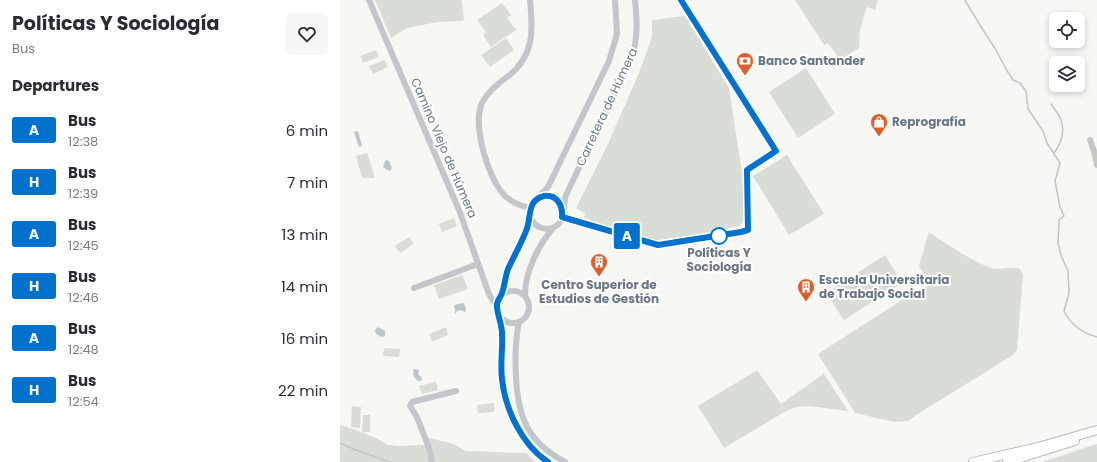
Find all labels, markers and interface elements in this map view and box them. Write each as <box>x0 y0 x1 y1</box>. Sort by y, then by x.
text: Políticas Y Sociología <box>12 10 219 37</box>
map controls <box>1049 12 1085 92</box>
button: locate <box>1049 12 1085 48</box>
button: heart <box>286 13 328 55</box>
text: Bus <box>12 39 35 58</box>
street label: Carretera de Húmera <box>572 45 641 169</box>
bank icon: Banco Santander <box>735 51 755 76</box>
place label: Banco Santander <box>758 52 865 69</box>
button: layers <box>1049 56 1085 92</box>
text: Departures <box>12 75 99 96</box>
street label: Camino Viejo de Húmera <box>407 75 482 221</box>
text: Bus <box>68 110 96 131</box>
shop icon: Reprografía <box>869 112 889 137</box>
place label: Reprografía <box>892 113 966 130</box>
text: A <box>29 120 39 140</box>
text: 6 min <box>286 120 328 141</box>
text: 12:38 <box>68 132 98 151</box>
text: Bus <box>68 162 96 183</box>
text: H <box>29 172 39 192</box>
text: 7 min <box>287 172 328 193</box>
text: 12:39 <box>68 184 98 203</box>
text: Bus <box>68 214 96 235</box>
line badge: A <box>614 223 640 249</box>
text: A <box>29 224 39 244</box>
text: 13 min <box>282 224 328 245</box>
text: A <box>622 226 632 246</box>
marker: Políticas Y Sociología <box>710 227 728 245</box>
text: 12:45 <box>68 236 99 255</box>
place label: Políticas Y Sociología <box>687 244 751 275</box>
building icon: Centro Superior de Estudios de Gestión <box>589 252 609 277</box>
text: Bus <box>68 266 96 287</box>
place label: Escuela Universitaria de Trabajo Social <box>819 271 949 302</box>
text: H <box>29 276 39 296</box>
text: 14 min <box>281 276 328 297</box>
place label: Centro Superior de Estudios de Gestión <box>539 276 659 307</box>
building icon: Escuela Universitaria de Trabajo Social <box>796 277 816 302</box>
text: 12:46 <box>68 288 99 307</box>
text: Bus <box>68 318 96 339</box>
text: A <box>29 328 39 348</box>
text: 16 min <box>281 328 328 349</box>
text: 12:48 <box>68 340 99 359</box>
text: Bus <box>68 370 96 391</box>
text: H <box>29 380 39 400</box>
text: 22 min <box>278 380 328 401</box>
text: 12:54 <box>68 392 99 411</box>

